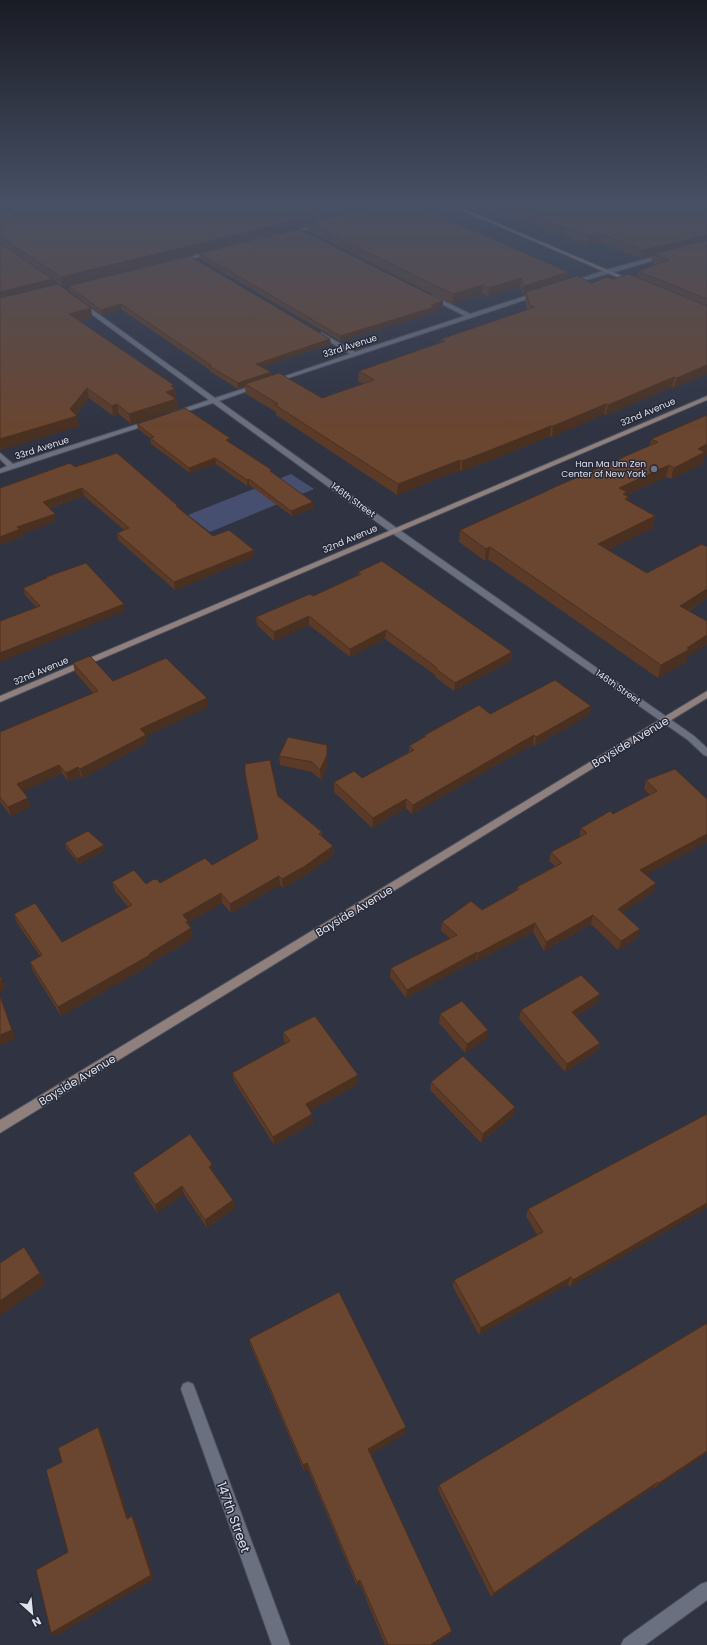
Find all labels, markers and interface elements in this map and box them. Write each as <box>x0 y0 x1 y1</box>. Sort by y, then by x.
street label: 33rd Avenue <box>321 331 379 360</box>
street label: 32nd Avenue <box>619 395 678 429</box>
street label: 33rd Avenue <box>13 433 71 462</box>
place label: Han Ma Um Zen Center of New York <box>561 458 646 480</box>
marker: Han Ma Um Zen Center of New York <box>649 464 659 474</box>
street label: 146th Street <box>328 480 378 520</box>
street label: 32nd Avenue <box>321 522 380 556</box>
street label: 32nd Avenue <box>12 654 71 688</box>
street label: 146th Street <box>593 667 643 707</box>
street label: Bayside Avenue <box>588 713 672 771</box>
street label: Bayside Avenue <box>312 882 396 940</box>
street label: Bayside Avenue <box>35 1051 119 1109</box>
street label: 147th Street <box>212 1479 255 1555</box>
north arrow <box>12 1593 52 1633</box>
text: N <box>29 1613 44 1631</box>

